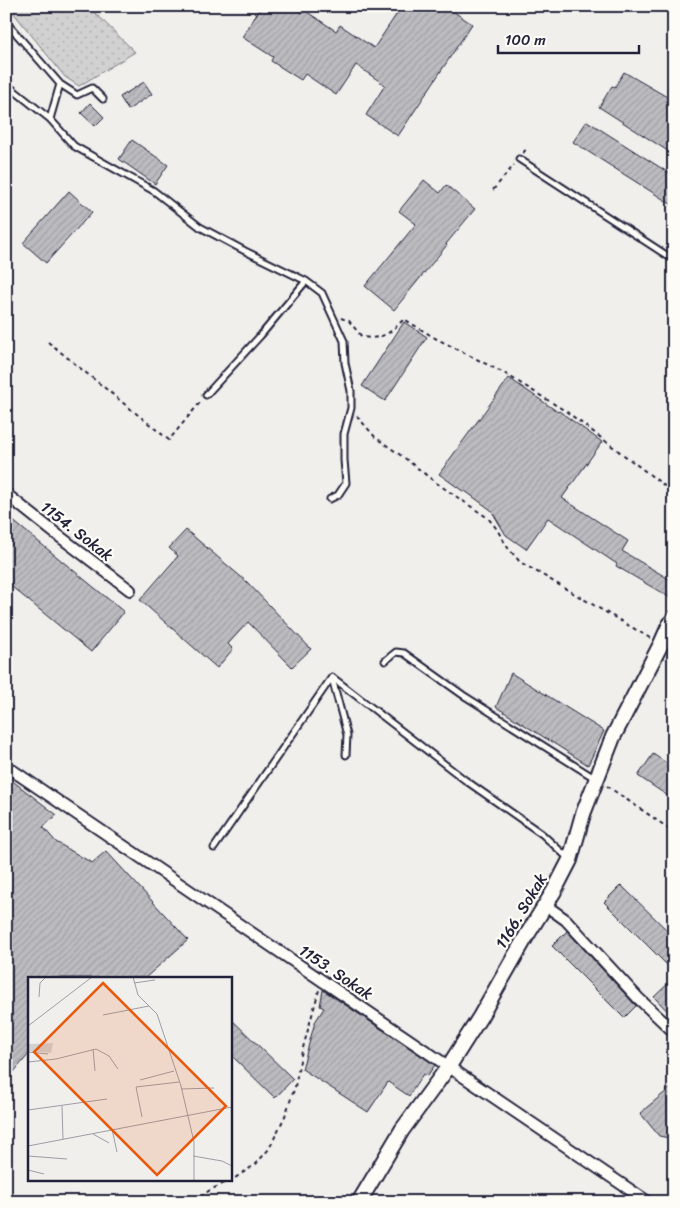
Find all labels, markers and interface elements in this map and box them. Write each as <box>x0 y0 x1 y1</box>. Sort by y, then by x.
scale bar <box>498 22 639 54</box>
text: 100 m <box>505 27 546 53</box>
street label: 1154. Sokak <box>34 493 120 569</box>
street label: 1166. Sokak <box>487 867 555 955</box>
street label: 1153. Sokak <box>293 936 380 1008</box>
inset map <box>28 977 231 1180</box>

